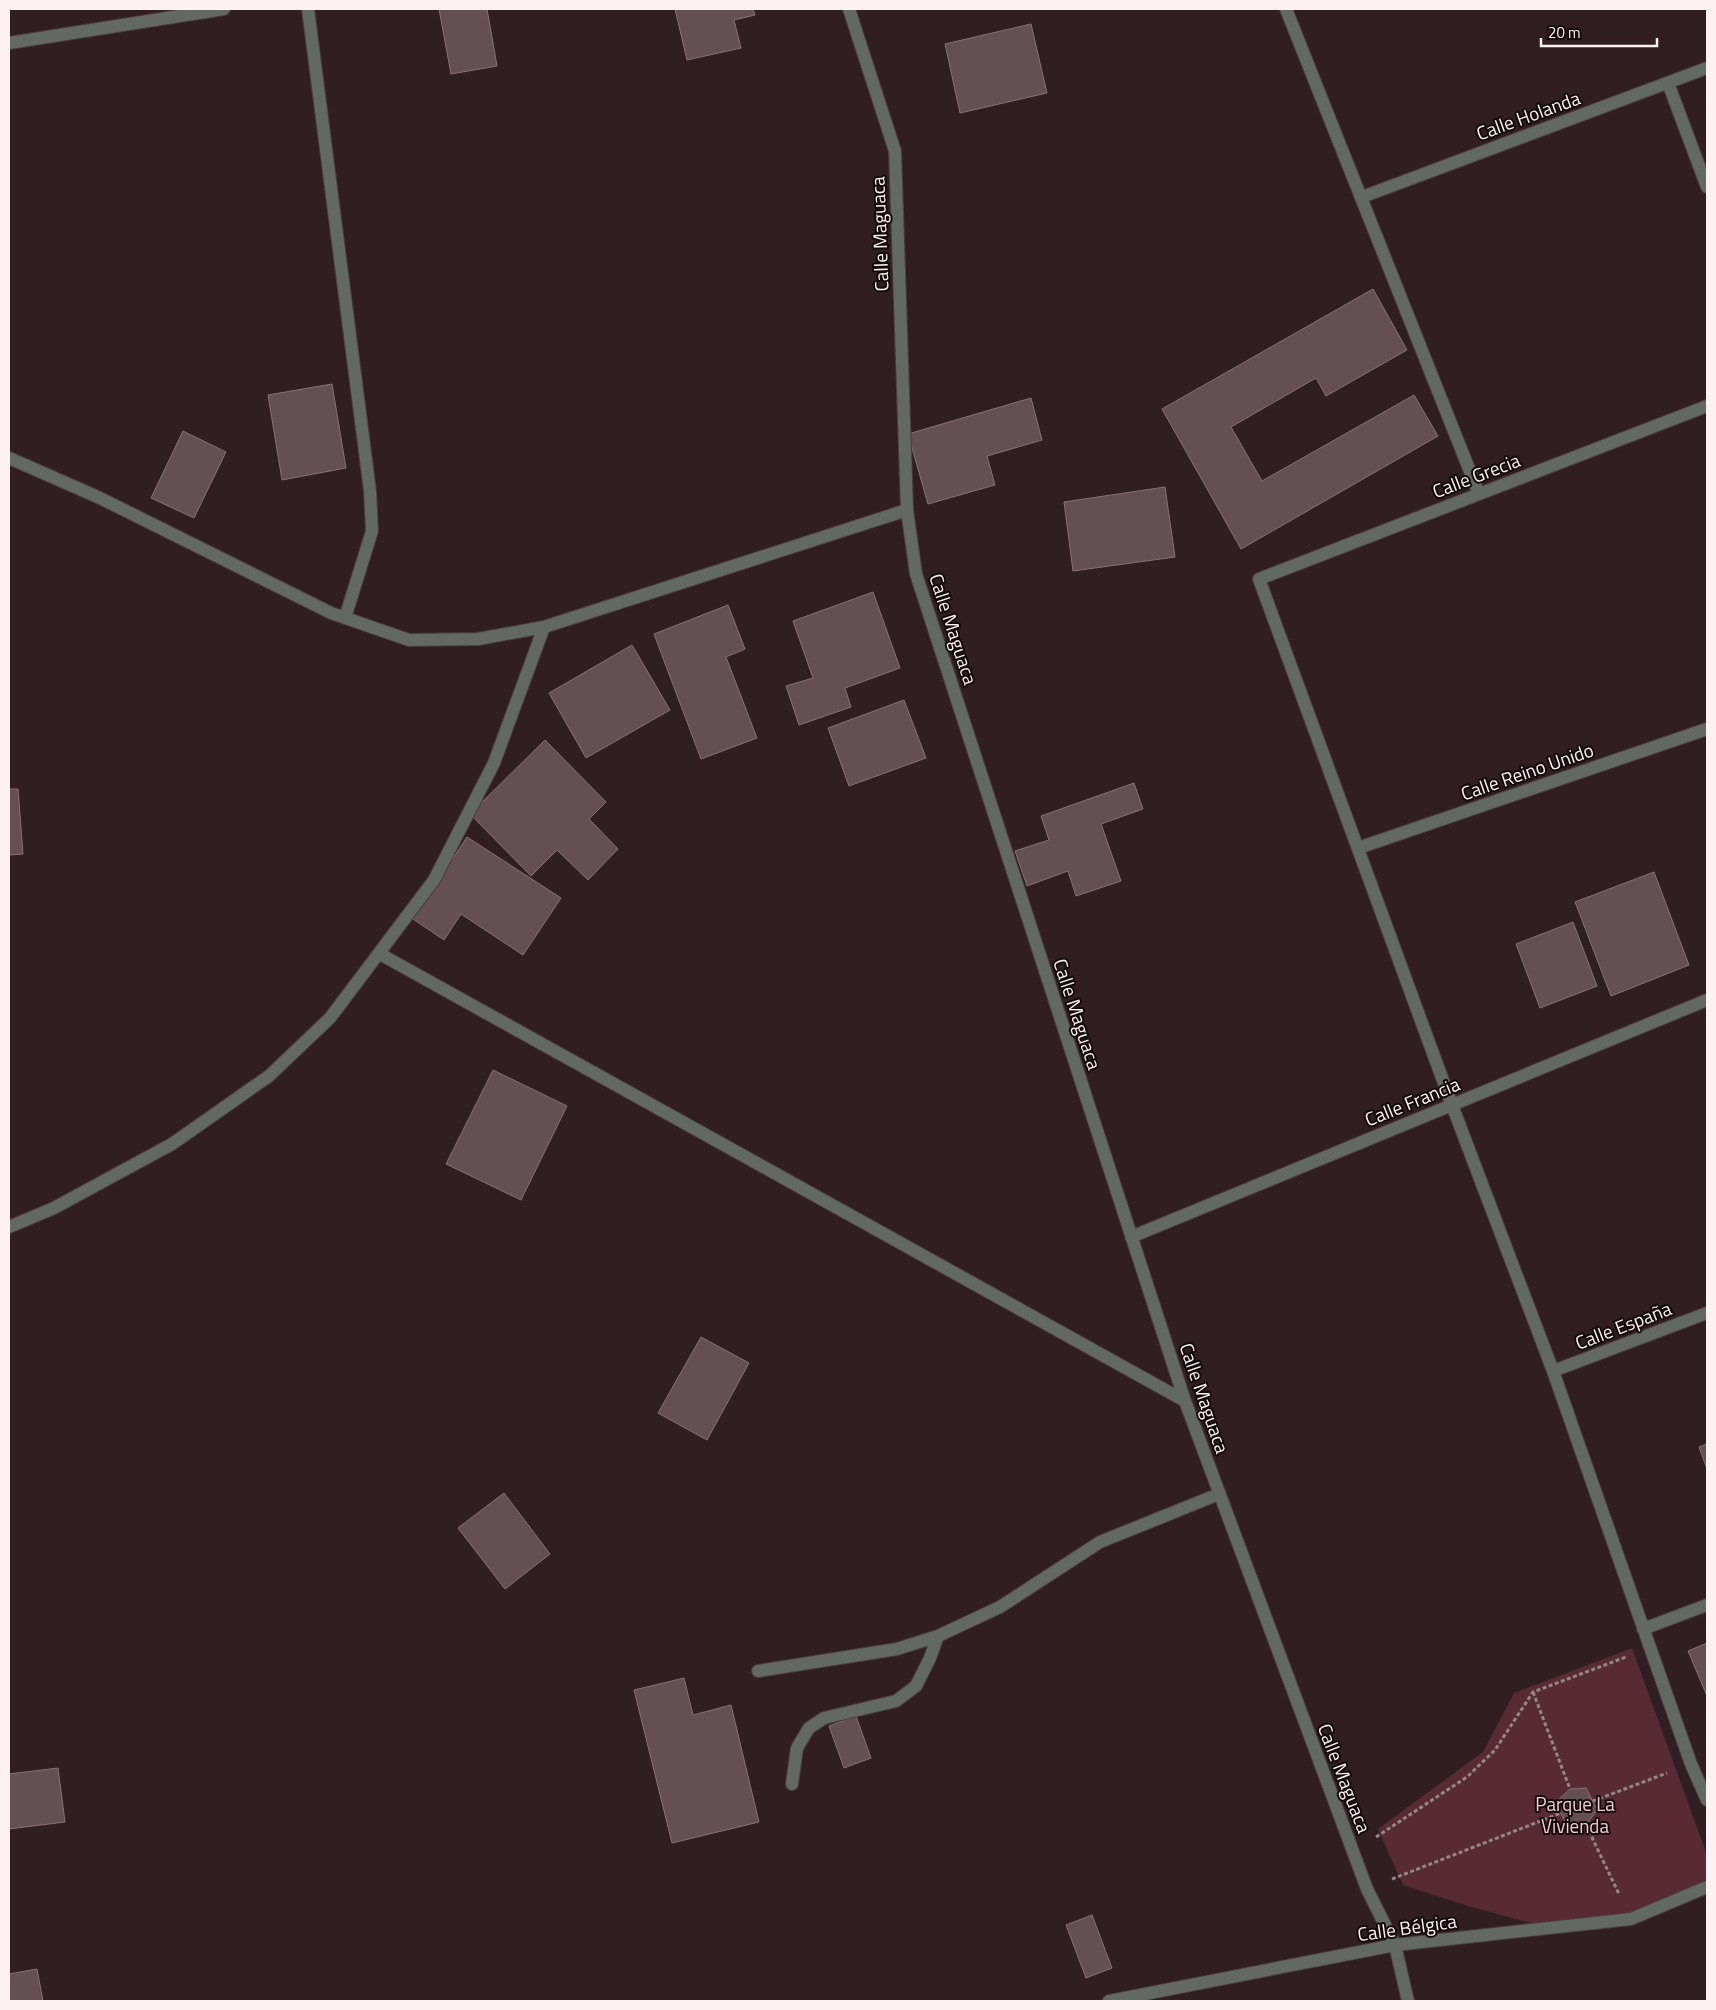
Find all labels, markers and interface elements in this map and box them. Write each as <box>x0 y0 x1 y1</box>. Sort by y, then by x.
scale bar <box>1541 15 1657 47</box>
text: 20 m <box>1548 21 1581 44</box>
street label: Calle Holanda <box>1472 83 1585 147</box>
street label: Calle Maguaca <box>862 176 895 292</box>
street label: Calle Grecia <box>1428 445 1525 505</box>
street label: Calle Maguaca <box>922 570 986 689</box>
street label: Calle Reino Unido <box>1457 735 1597 807</box>
street label: Calle Maguaca <box>1046 955 1110 1074</box>
street label: Calle Francia <box>1360 1069 1464 1133</box>
street label: Calle España <box>1571 1293 1676 1357</box>
street label: Calle Maguaca <box>1173 1339 1238 1458</box>
street label: Calle Maguaca <box>1311 1719 1379 1837</box>
park label: Parque La Vivienda <box>1535 1789 1615 1840</box>
street label: Calle Bélgica <box>1356 1906 1459 1948</box>

